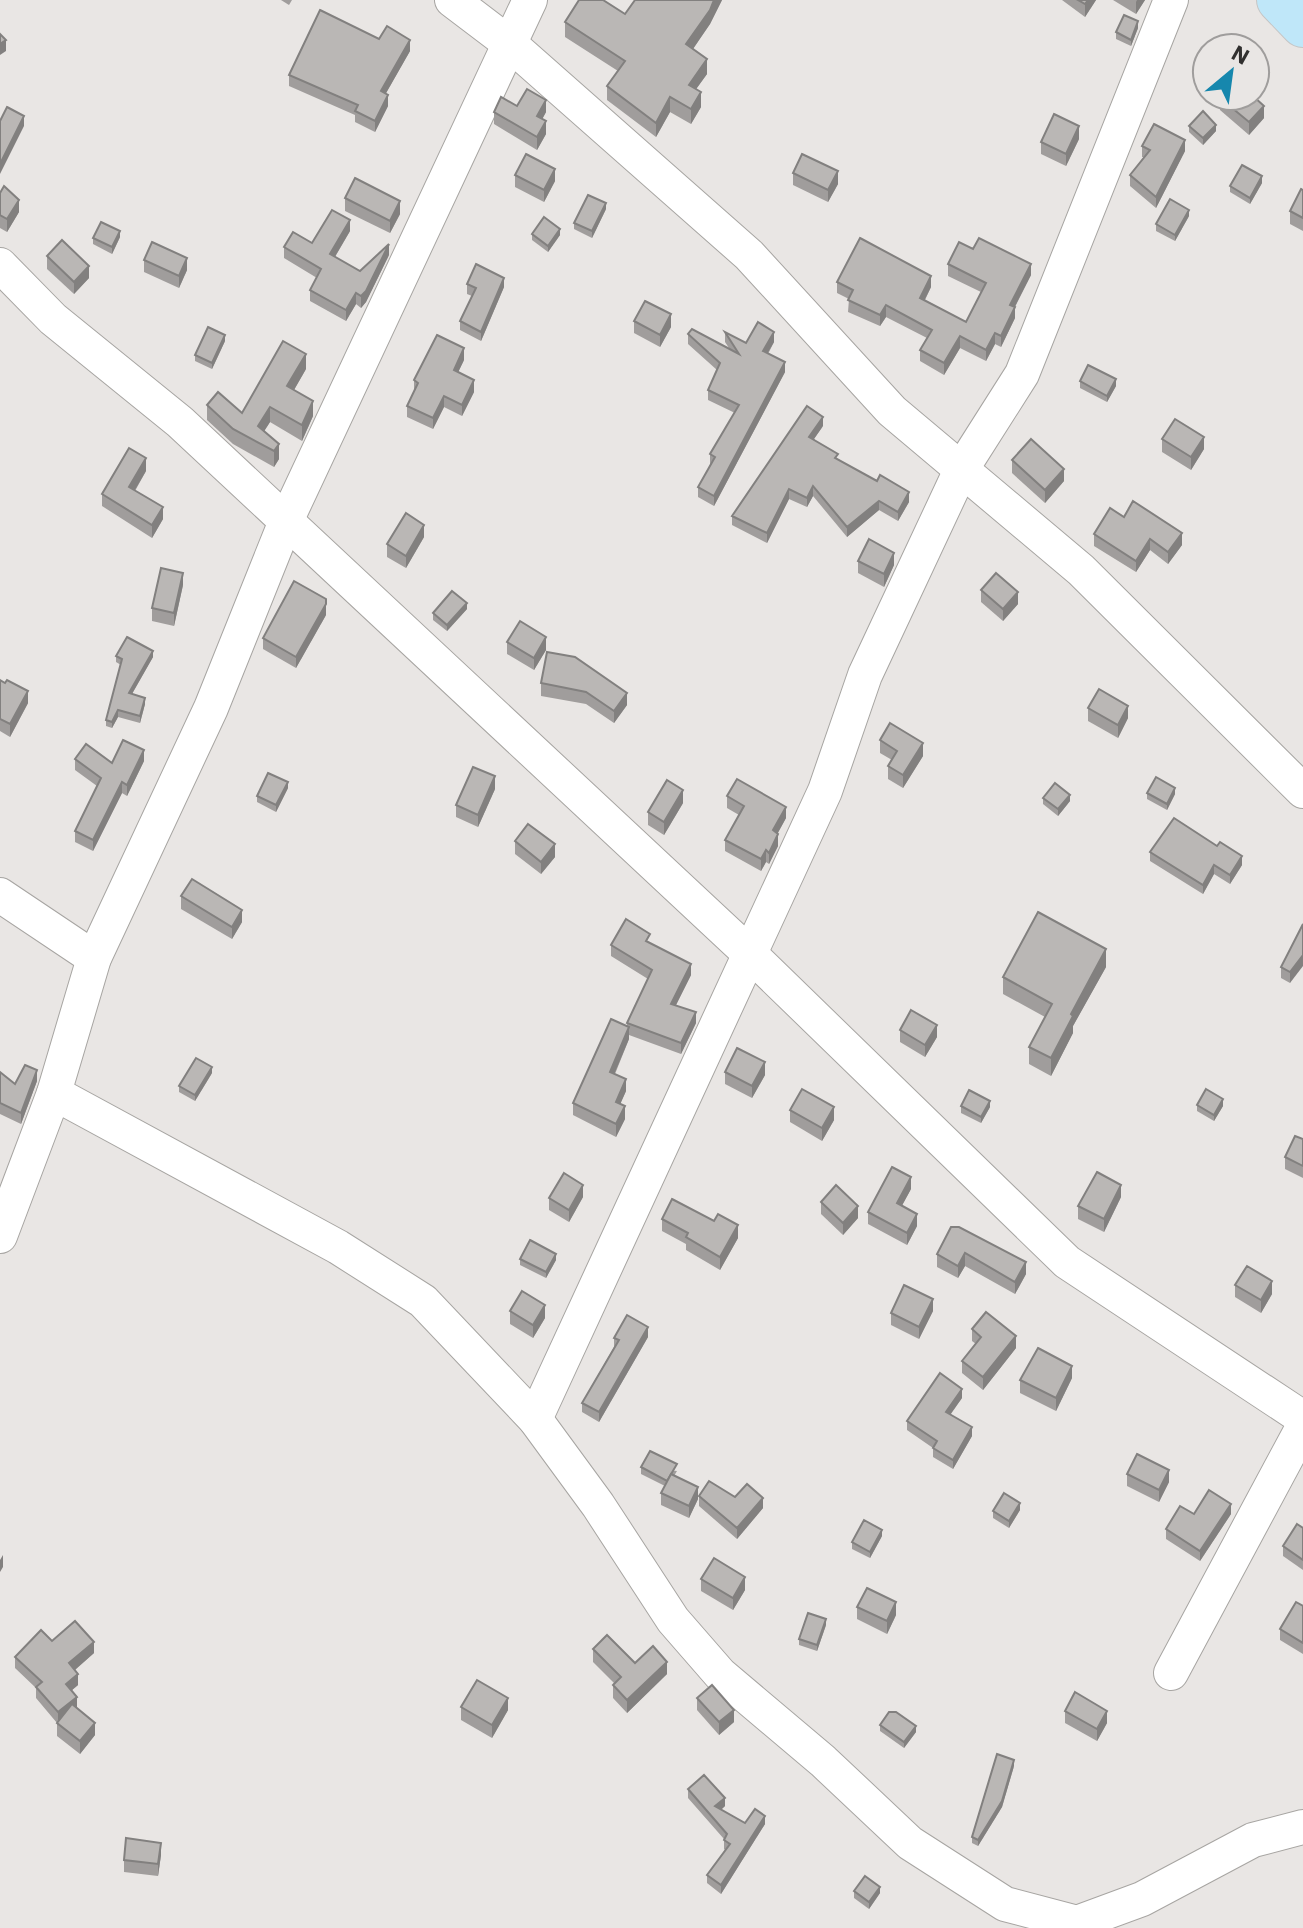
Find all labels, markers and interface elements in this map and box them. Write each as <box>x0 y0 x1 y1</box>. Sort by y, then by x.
north arrow <box>1191 32 1271 112</box>
text: N <box>1227 38 1255 71</box>

